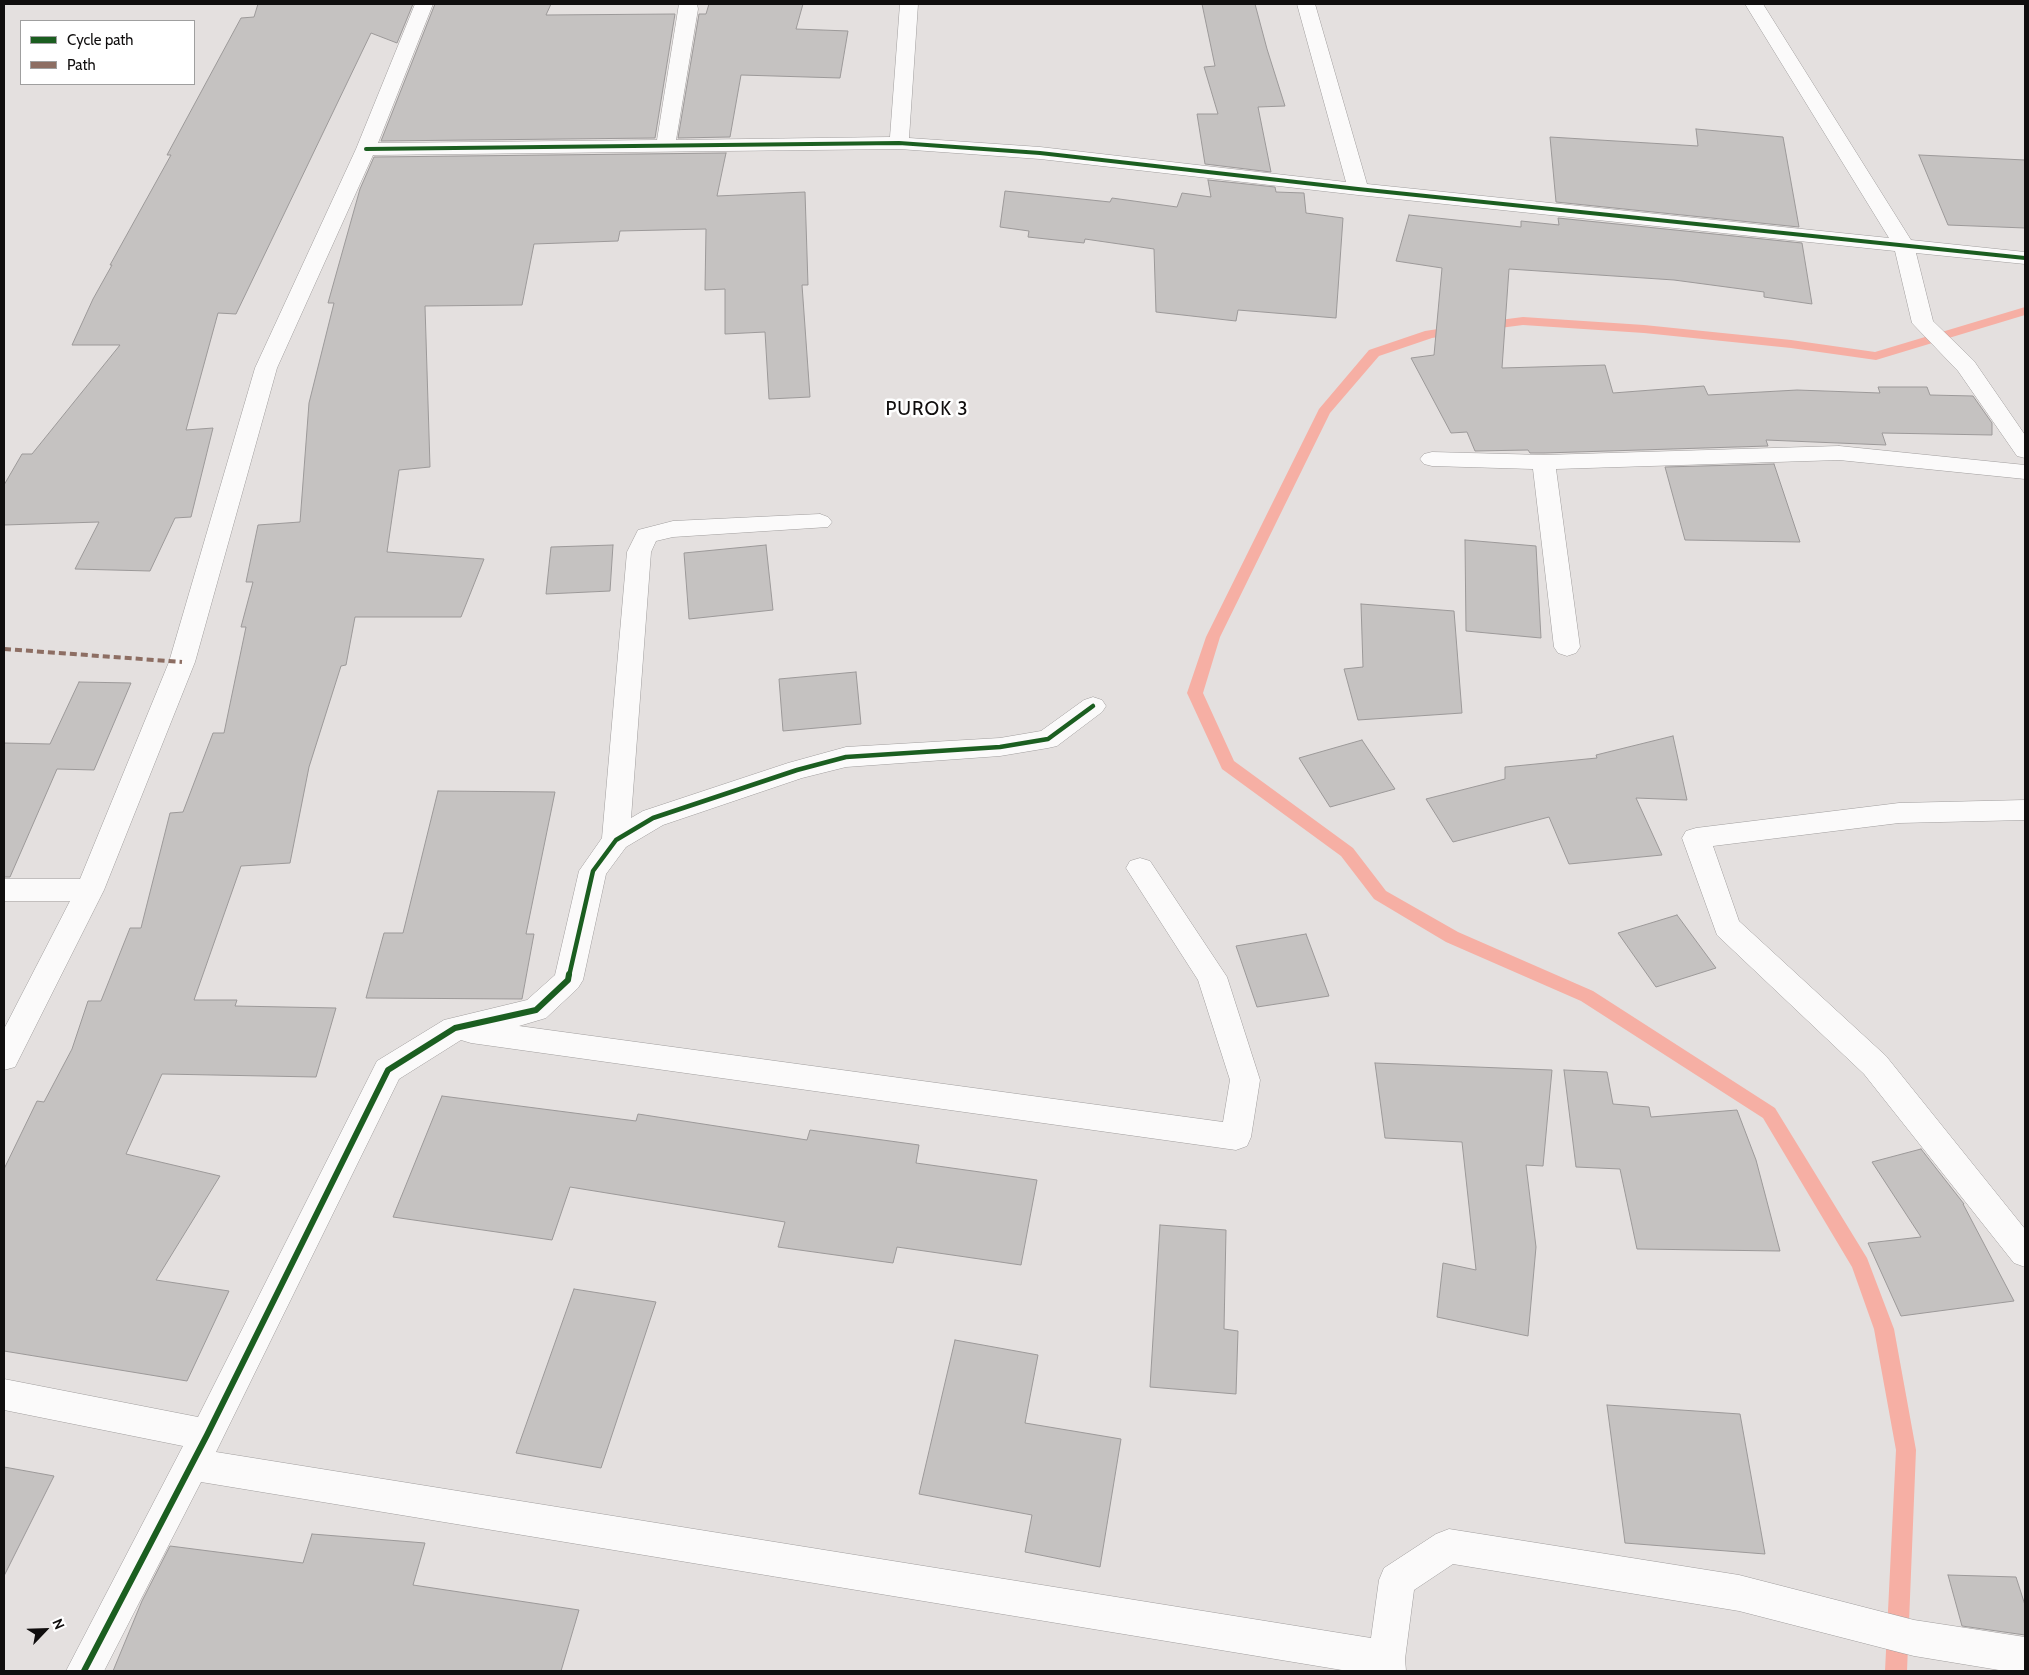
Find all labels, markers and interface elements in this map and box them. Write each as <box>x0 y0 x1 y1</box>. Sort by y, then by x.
legend <box>20 20 195 85</box>
text: Cycle path <box>67 31 133 49</box>
text: Path <box>67 56 96 74</box>
district label: PUROK 3 <box>885 398 969 420</box>
north arrow <box>20 1605 70 1655</box>
text: N <box>48 1616 69 1632</box>

